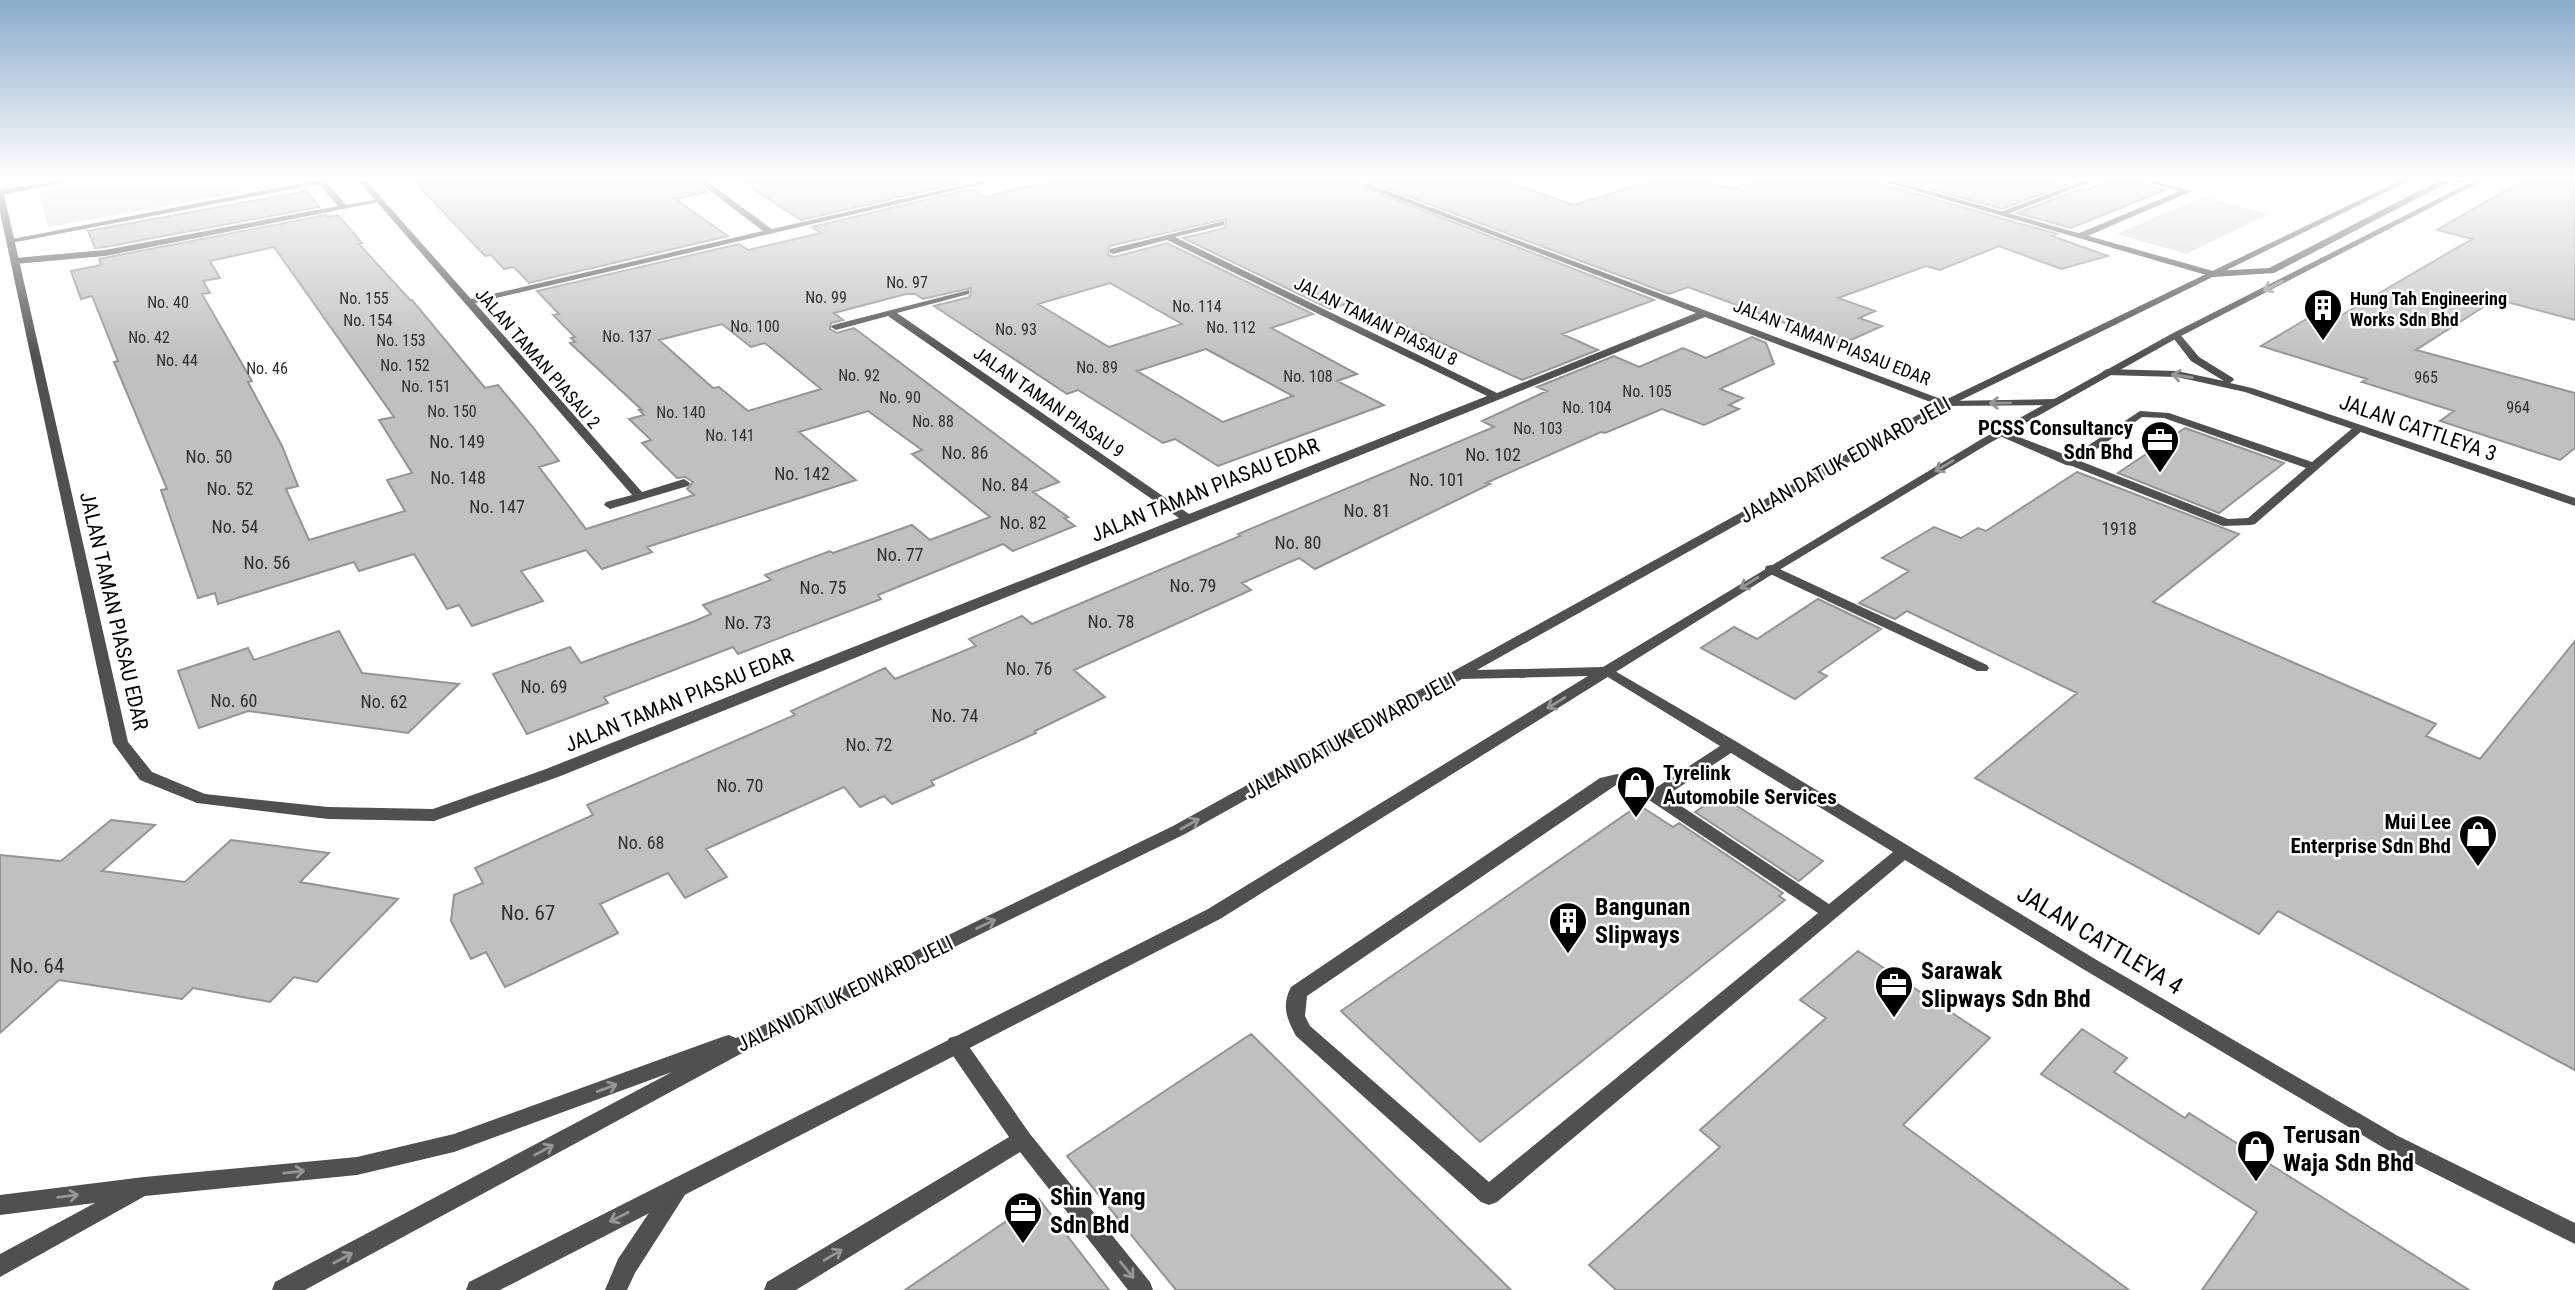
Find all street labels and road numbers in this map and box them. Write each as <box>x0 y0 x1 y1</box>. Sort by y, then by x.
street label: JALAN TAMAN PIASAU 8 <box>1291 272 1461 370</box>
street label: JALAN TAMAN PIASAU 2 <box>471 284 605 433</box>
street label: JALAN TAMAN PIASAU EDAR <box>1731 295 1934 389</box>
street label: JALAN TAMAN PIASAU 9 <box>970 342 1128 462</box>
street label: JALAN CATTLEYA 3 <box>2336 390 2500 466</box>
street label: JALAN DATUK EDWARD JELI <box>1735 392 1955 528</box>
street label: JALAN TAMAN PIASAU EDAR <box>1087 433 1323 547</box>
street label: JALAN TAMAN PIASAU EDAR <box>75 489 153 733</box>
street label: JALAN TAMAN PIASAU EDAR <box>561 643 797 757</box>
street label: JALAN DATUK EDWARD JELI <box>1240 668 1460 804</box>
street label: JALAN CATTLEYA 4 <box>2012 880 2188 1001</box>
street label: JALAN DATUK EDWARD JELI <box>733 931 957 1057</box>

